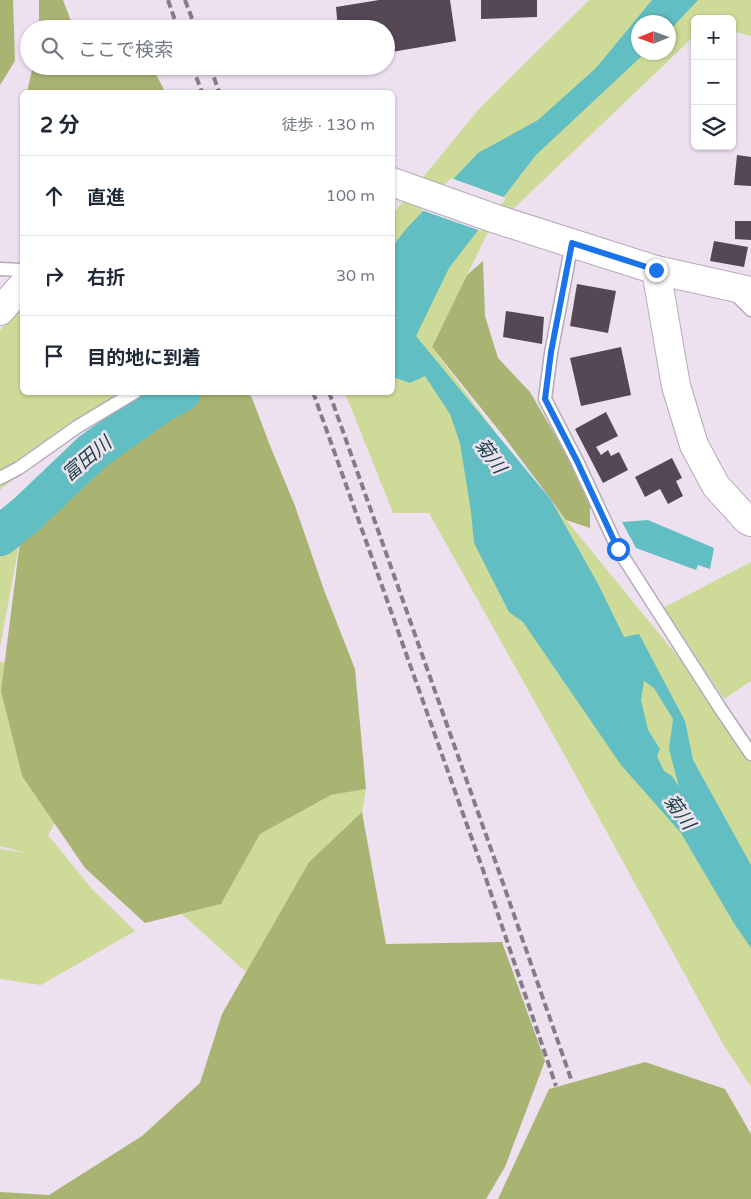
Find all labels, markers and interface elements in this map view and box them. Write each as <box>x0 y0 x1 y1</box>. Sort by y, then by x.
north arrow <box>631 15 676 60</box>
map controls <box>691 15 736 150</box>
button: + <box>691 15 736 60</box>
search box <box>20 20 395 75</box>
icon: search <box>38 34 66 62</box>
text: ここで検索 <box>78 39 173 61</box>
button: − <box>691 60 736 105</box>
button: layers <box>691 105 736 150</box>
text: 2 分 <box>40 113 80 138</box>
text: 徒歩 · 130 m <box>282 115 375 135</box>
icon: ahead <box>40 182 68 210</box>
text: 100 m <box>326 186 375 206</box>
text: 直進 <box>87 187 125 209</box>
route end <box>645 259 668 282</box>
icon: right <box>40 262 68 290</box>
text: 30 m <box>336 266 375 286</box>
text: 右折 <box>87 267 125 289</box>
icon: arrive <box>40 342 68 370</box>
text: 目的地に到着 <box>87 347 201 369</box>
water label: 富田川 <box>58 431 117 486</box>
water label: 菊川 <box>470 434 511 479</box>
route start <box>607 538 630 561</box>
water label: 菊川 <box>659 790 700 835</box>

